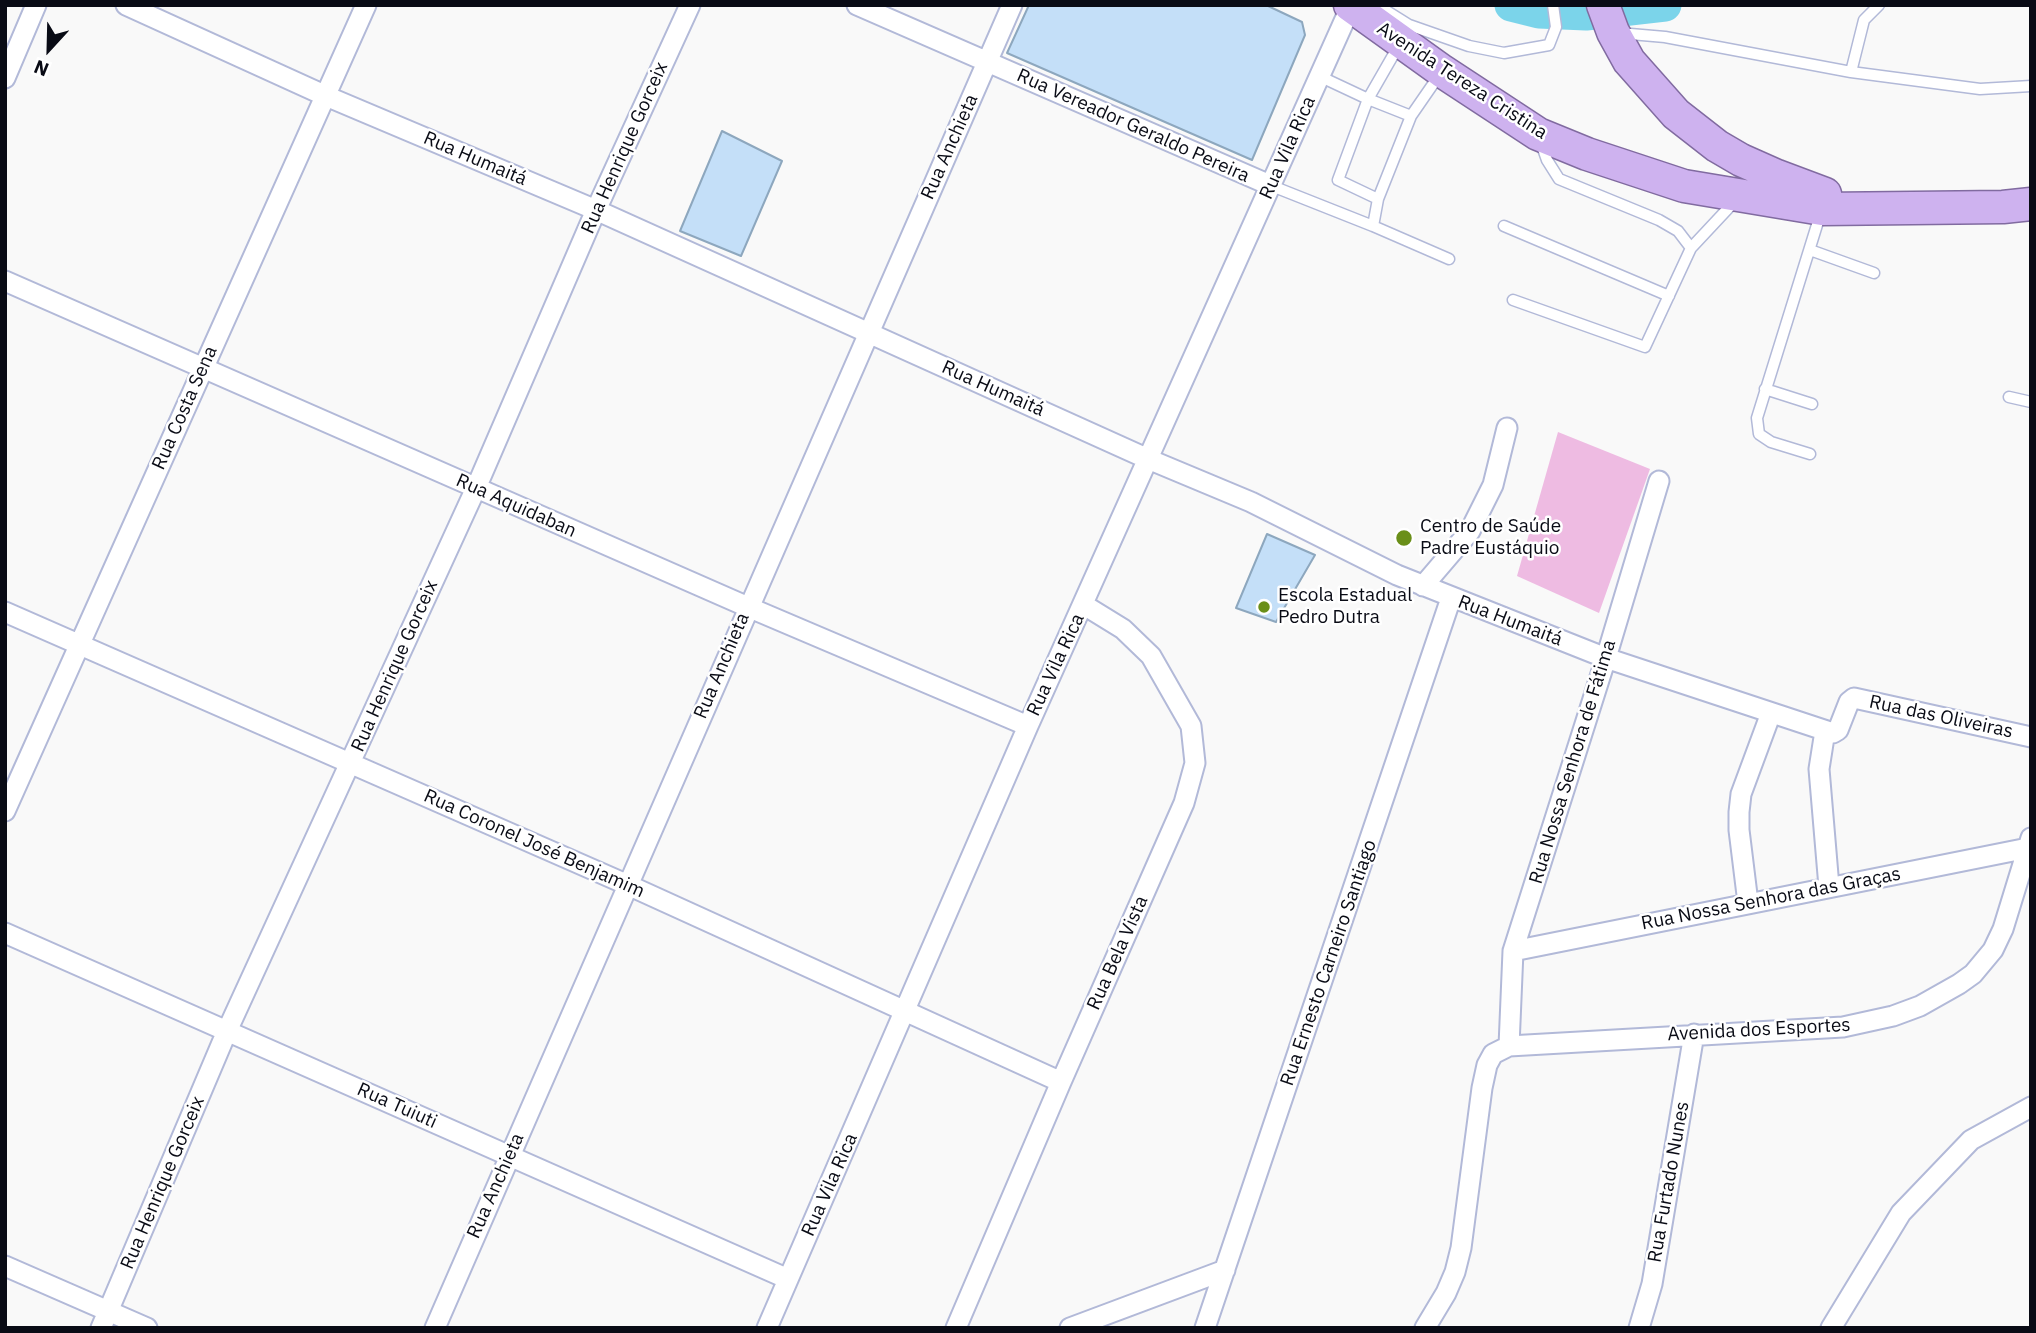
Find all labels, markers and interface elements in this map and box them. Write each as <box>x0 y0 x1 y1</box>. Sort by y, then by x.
north arrow <box>14 14 84 84</box>
street label: Avenida Tereza Cristina <box>1373 17 1551 145</box>
text: N <box>30 55 52 82</box>
street label: Rua Henrique Gorceix <box>577 59 673 237</box>
street label: Rua Vereador Geraldo Pereira <box>1013 64 1253 188</box>
street label: Rua Anchieta <box>917 91 983 203</box>
street label: Rua Vila Rica <box>1255 93 1321 203</box>
street label: Rua Humaitá <box>420 127 530 191</box>
street label: Rua Costa Sena <box>148 343 222 473</box>
street label: Rua Humaitá <box>938 356 1048 422</box>
street label: Rua Aquidaban <box>452 469 580 543</box>
place label: Centro de Saúde Padre Eustáquio <box>1420 516 1561 560</box>
marker: Centro de Saúde Padre Eustáquio <box>1394 528 1414 548</box>
street label: Rua Henrique Gorceix <box>347 577 443 755</box>
place label: Escola Estadual Pedro Dutra <box>1278 585 1412 629</box>
street label: Rua Humaitá <box>1455 591 1565 651</box>
marker: Escola Estadual Pedro Dutra <box>1256 599 1272 615</box>
street label: Rua Anchieta <box>689 610 755 722</box>
street label: Rua Vila Rica <box>1022 610 1090 720</box>
street label: Rua Nossa Senhora de Fátima <box>1525 637 1621 887</box>
street label: Rua das Oliveiras <box>1867 691 2015 743</box>
street label: Rua Coronel José Benjamim <box>420 785 648 903</box>
street label: Rua Ernesto Carneiro Santiago <box>1276 837 1382 1089</box>
street label: Rua Nossa Senhora das Graças <box>1639 863 1903 935</box>
street label: Rua Bela Vista <box>1083 892 1153 1014</box>
street label: Avenida dos Esportes <box>1667 1014 1851 1046</box>
street label: Rua Tuiuti <box>353 1078 441 1134</box>
street label: Rua Henrique Gorceix <box>116 1093 210 1273</box>
street label: Rua Furtado Nunes <box>1644 1100 1694 1264</box>
street label: Rua Anchieta <box>463 1130 529 1242</box>
street label: Rua Vila Rica <box>797 1130 863 1240</box>

